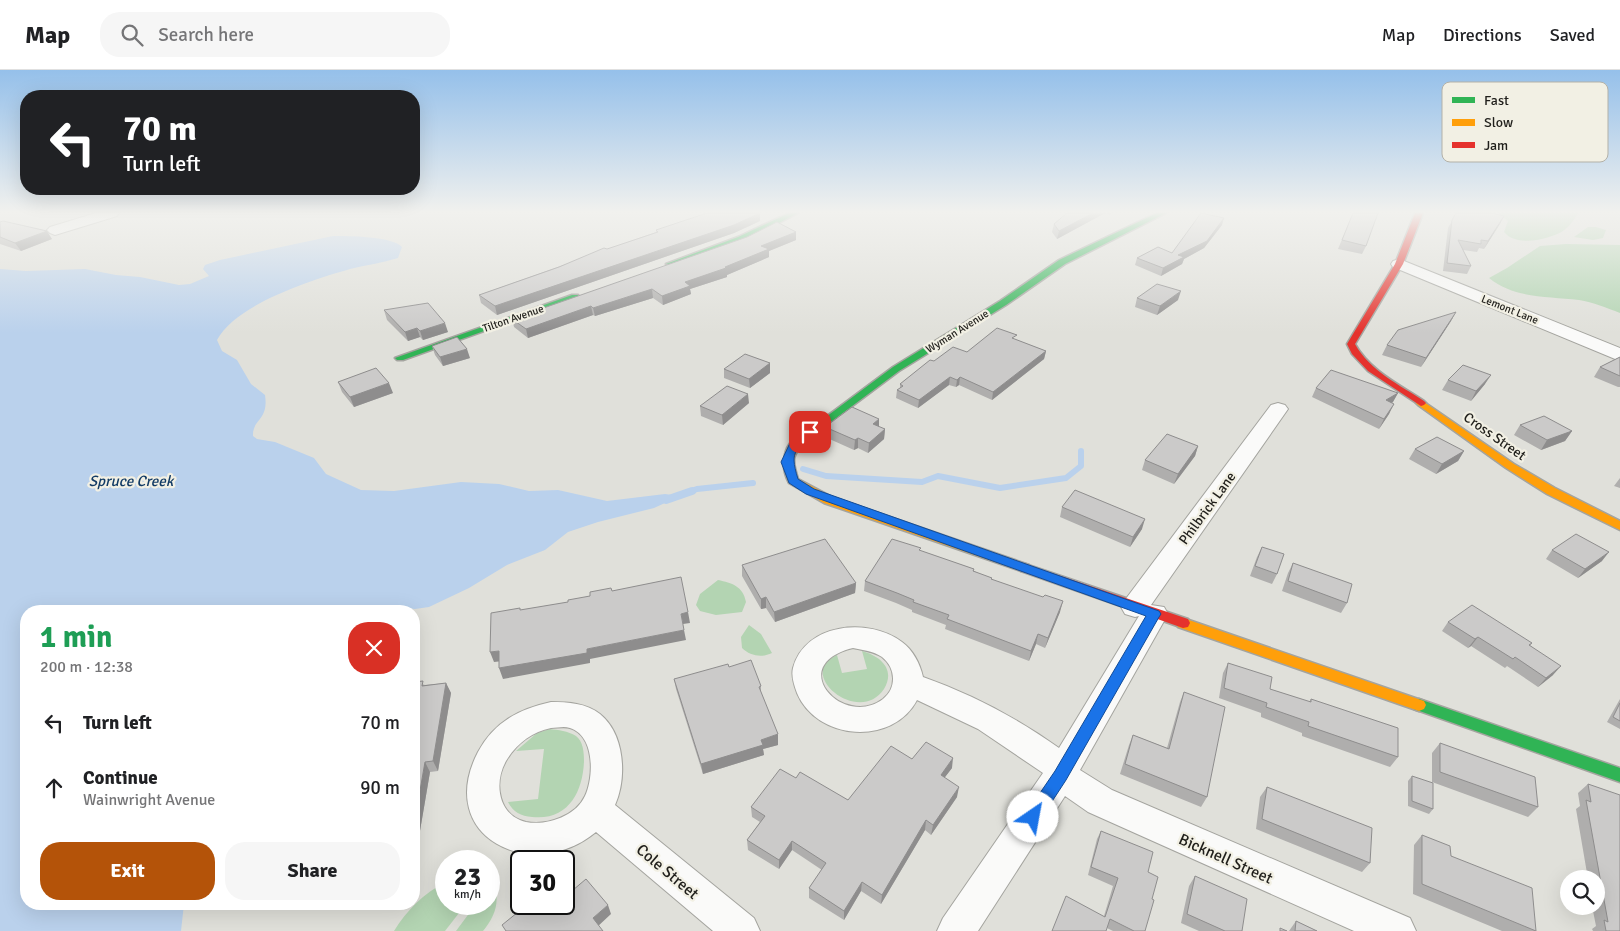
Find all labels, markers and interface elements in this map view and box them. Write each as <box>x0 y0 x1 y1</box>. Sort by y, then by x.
search box <box>100 12 450 57</box>
text: Map <box>25 20 70 50</box>
icon: search <box>118 21 146 49</box>
text: Search here <box>158 23 254 47</box>
text: Map <box>1382 24 1415 46</box>
text: Directions <box>1443 24 1522 46</box>
text: Saved <box>1550 24 1595 46</box>
legend <box>1442 82 1608 162</box>
text: Fast <box>1484 92 1509 109</box>
text: 70 m <box>123 107 197 150</box>
icon: left <box>40 110 105 175</box>
text: Slow <box>1484 114 1513 131</box>
text: Jam <box>1484 137 1508 154</box>
text: Turn left <box>123 150 201 177</box>
street label: Lemont Lane <box>1479 292 1540 327</box>
street label: Tilton Avenue <box>481 302 545 335</box>
street label: Wyman Avenue <box>923 307 991 356</box>
street label: Cross Street <box>1460 409 1529 464</box>
pin <box>789 411 831 453</box>
icon: arrive <box>796 418 824 446</box>
street label: Philbrick Lane <box>1175 469 1239 548</box>
water label: Spruce Creek <box>89 472 175 490</box>
text: 1 min <box>40 619 112 656</box>
button: close <box>348 622 400 674</box>
text: 200 m · 12:38 <box>40 657 133 677</box>
icon: left <box>40 709 68 737</box>
text: Turn left <box>83 711 152 735</box>
text: 70 m <box>360 711 400 735</box>
text: Continue <box>83 766 158 790</box>
icon: ahead <box>40 774 68 802</box>
text: 90 m <box>360 776 400 800</box>
text: Wainwright Avenue <box>83 790 215 810</box>
position arrow <box>1006 790 1058 842</box>
street label: Bicknell Street <box>1176 829 1276 889</box>
street label: Cole Street <box>632 840 703 904</box>
button: Exit <box>40 842 215 900</box>
button: Share <box>225 842 400 900</box>
speed limit sign: 30 <box>510 850 575 915</box>
text: 23 <box>454 861 481 892</box>
map controls <box>1560 870 1605 915</box>
button: search <box>1560 870 1605 915</box>
text: km/h <box>454 887 481 902</box>

